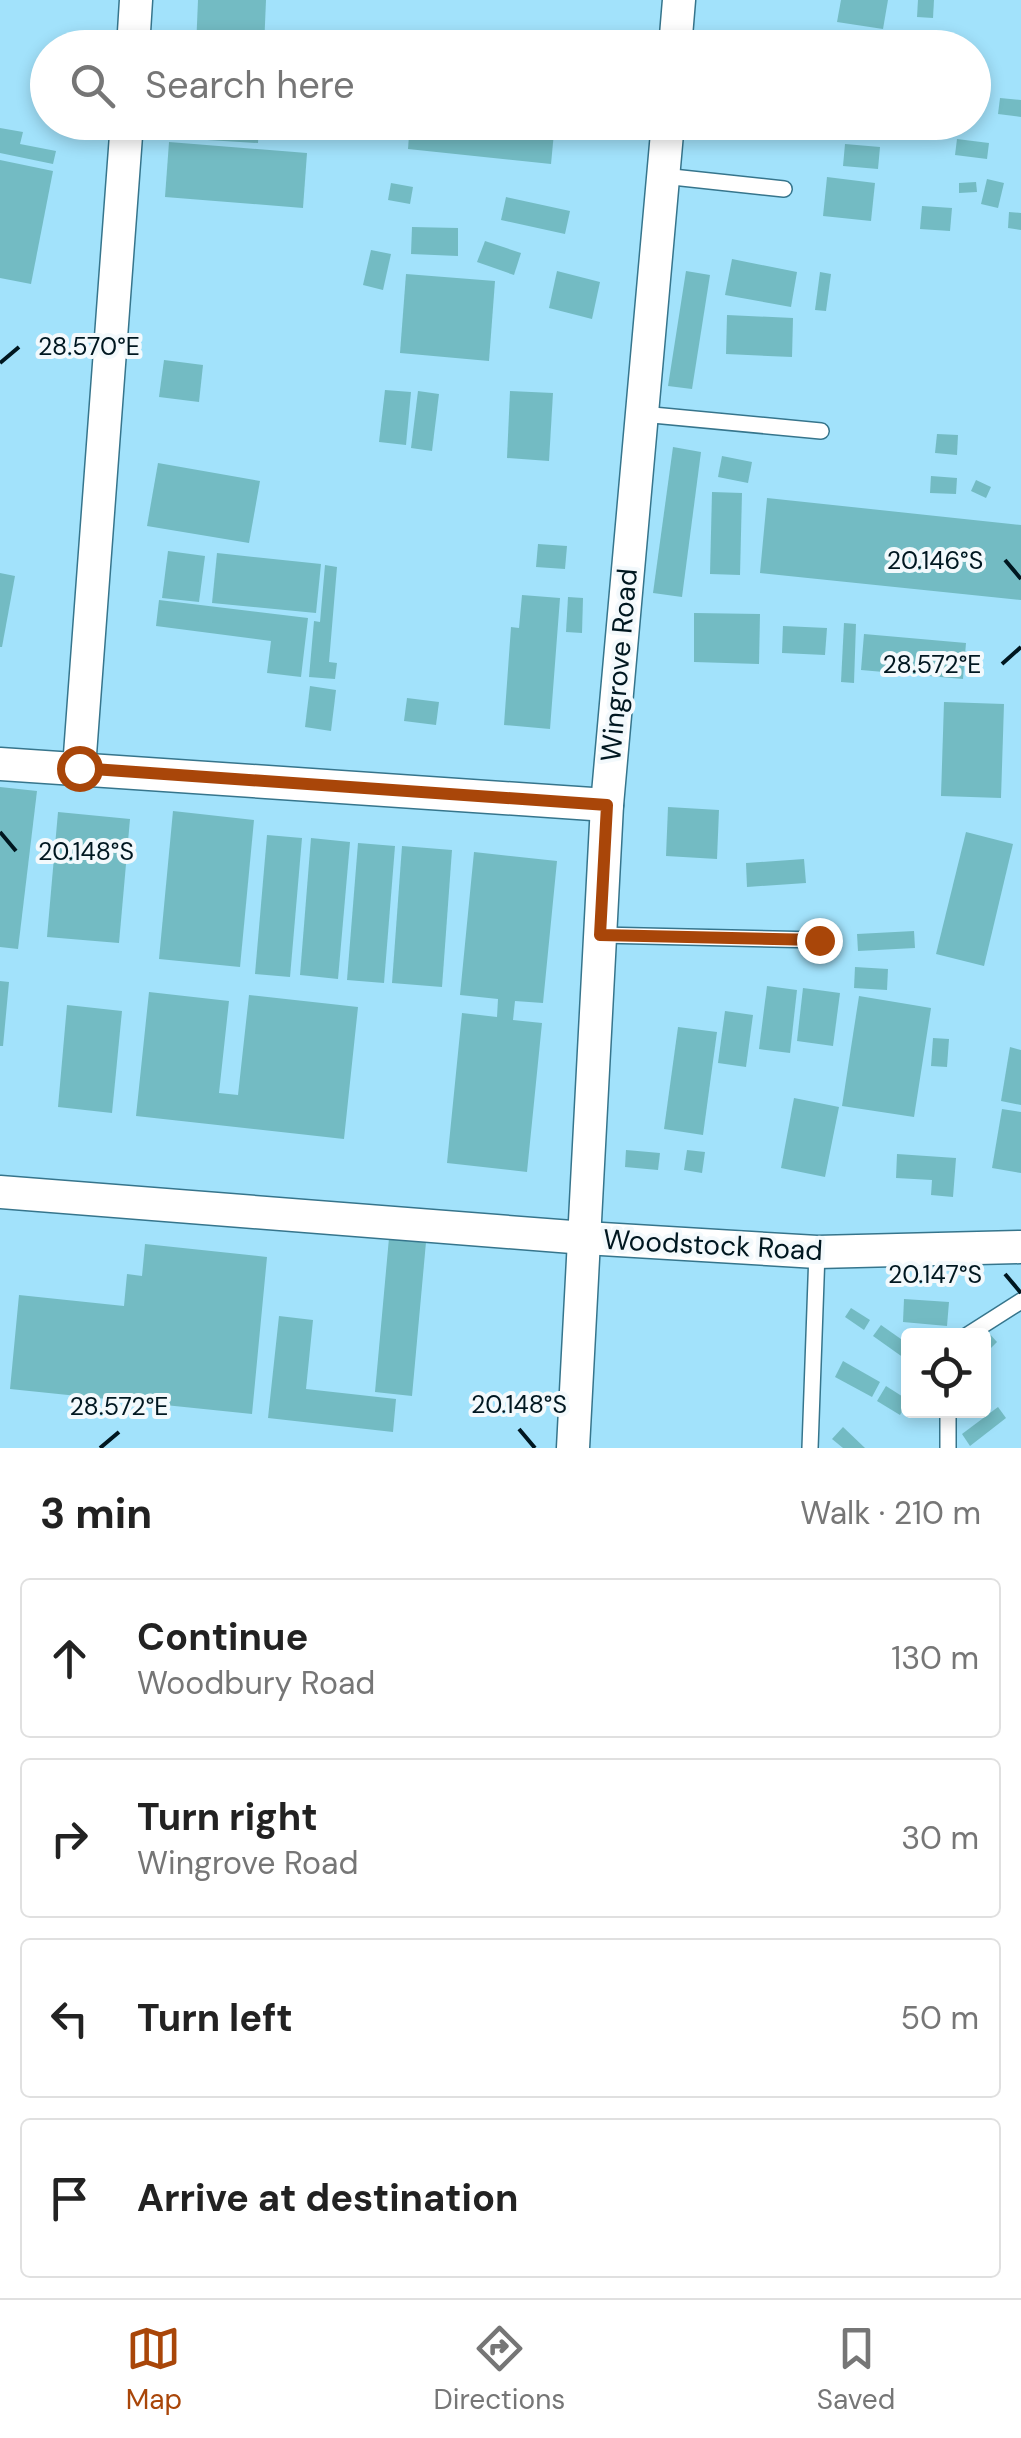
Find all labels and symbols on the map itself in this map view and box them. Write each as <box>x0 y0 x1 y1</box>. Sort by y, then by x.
text: 28.570°E <box>38 330 140 363</box>
text: 20.146°S <box>887 544 983 577</box>
street label: Wingrove Road <box>592 567 646 763</box>
text: 28.572°E <box>883 648 981 681</box>
route start <box>57 746 103 792</box>
text: 20.148°S <box>38 835 134 868</box>
route end <box>797 918 843 964</box>
street label: Woodstock Road <box>602 1221 824 1269</box>
text: 20.147°S <box>888 1258 982 1291</box>
text: 20.148°S <box>471 1388 567 1421</box>
text: 28.572°E <box>70 1390 168 1423</box>

